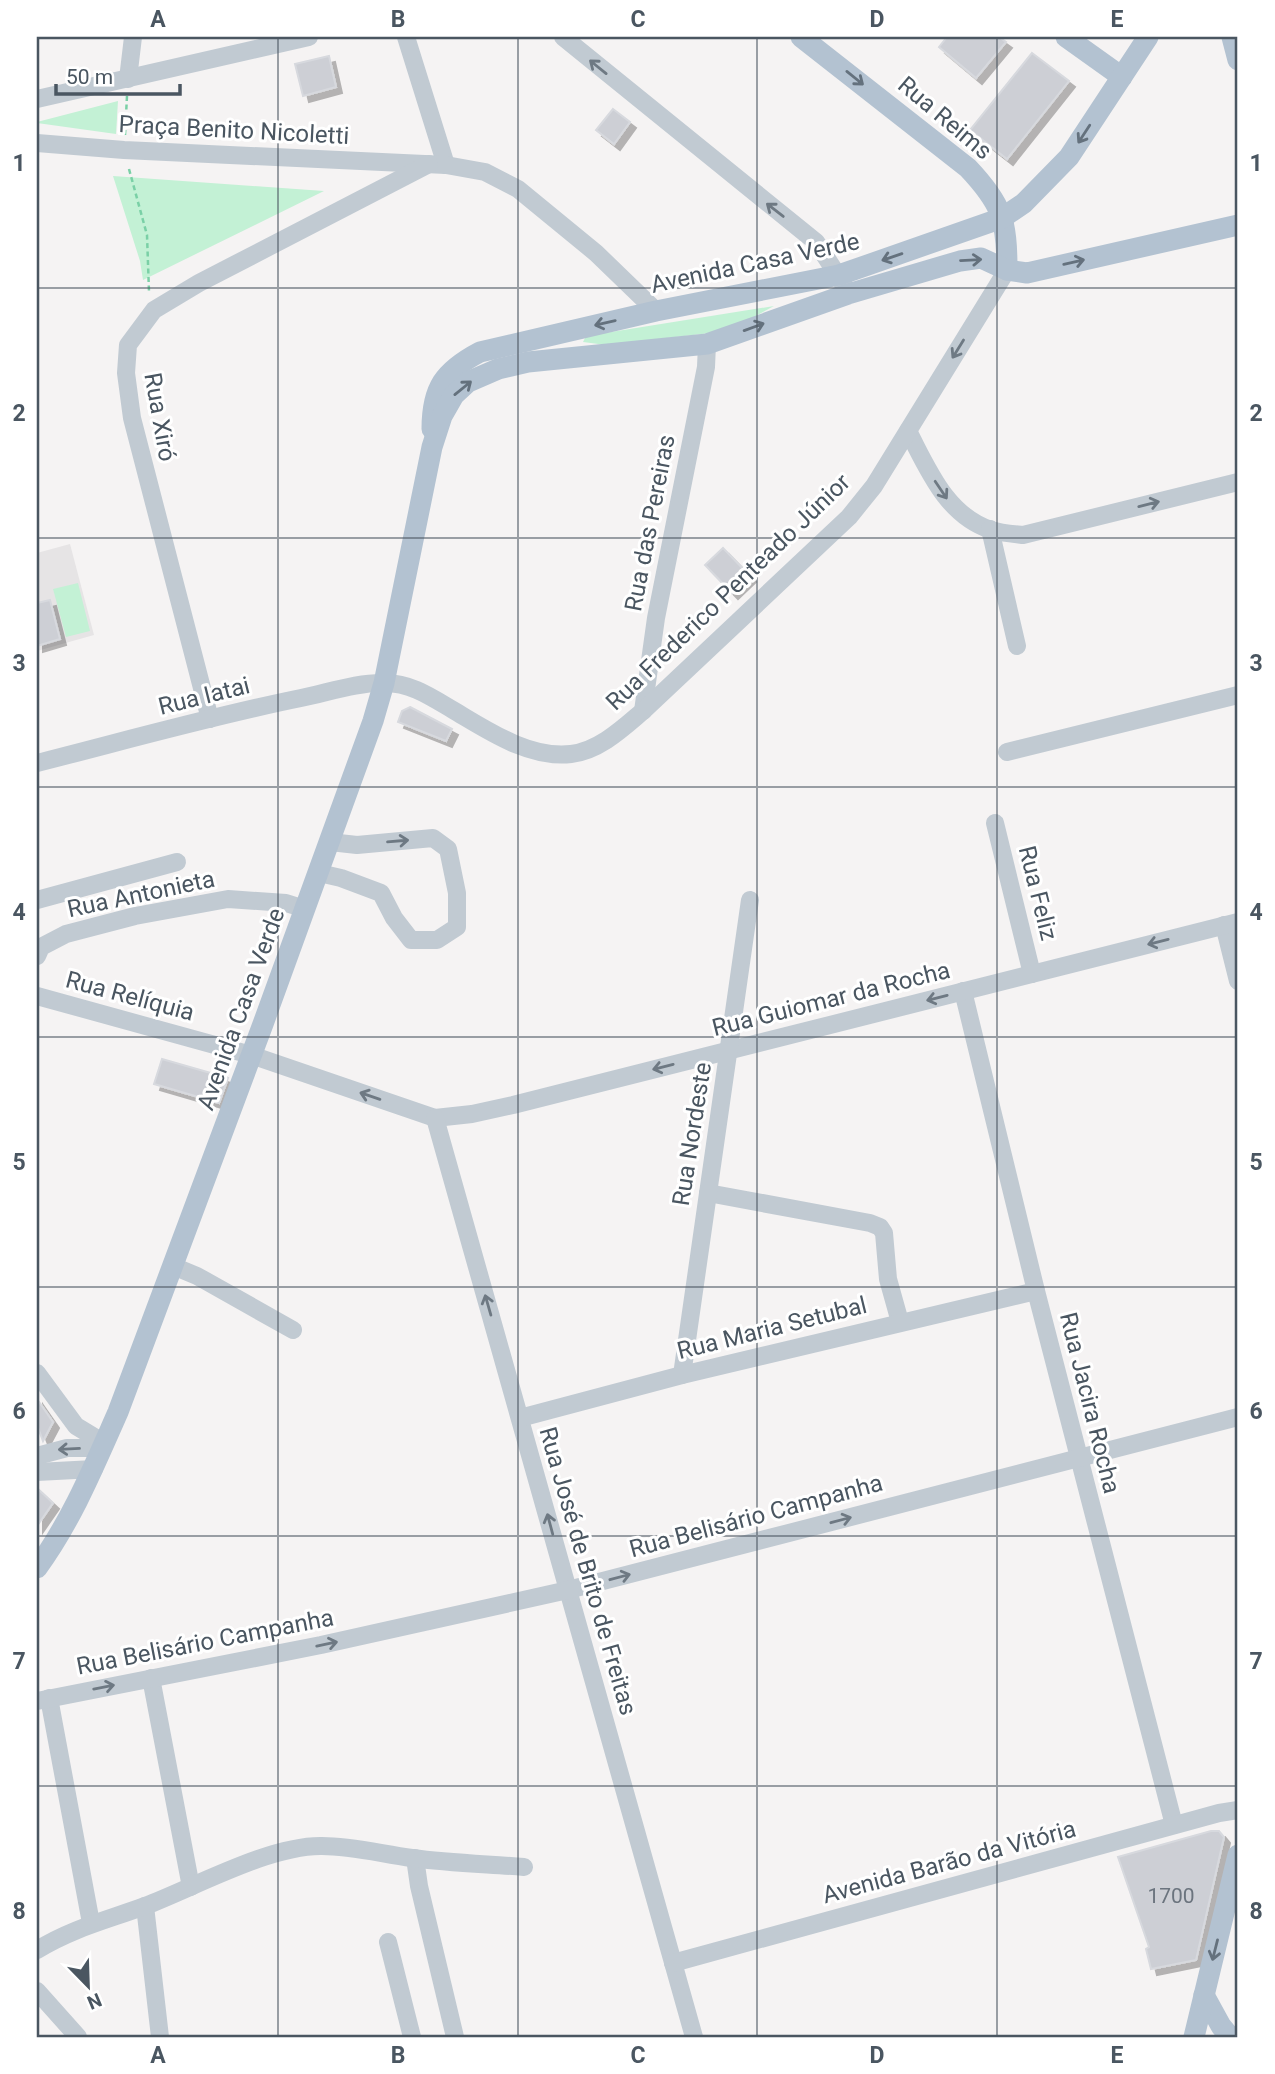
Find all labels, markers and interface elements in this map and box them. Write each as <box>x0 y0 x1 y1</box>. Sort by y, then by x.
text: A <box>150 6 166 33</box>
text: B <box>391 6 405 33</box>
text: C <box>630 6 646 33</box>
text: D <box>870 6 884 33</box>
text: E <box>1111 6 1124 33</box>
scale bar <box>56 52 180 96</box>
one-way arrow <box>590 59 608 74</box>
text: 50 m <box>66 65 113 89</box>
one-way arrow <box>846 71 864 86</box>
street label: Rua Reims <box>892 71 998 165</box>
street label: Praça Benito Nicoletti <box>118 110 350 150</box>
one-way arrow <box>1077 124 1092 143</box>
text: 1 <box>12 150 26 177</box>
text: 1 <box>1249 150 1263 177</box>
one-way arrow <box>766 202 785 217</box>
street label: Avenida Casa Verde <box>648 227 862 299</box>
one-way arrow <box>881 252 903 265</box>
one-way arrow <box>959 254 982 267</box>
one-way arrow <box>1062 255 1085 268</box>
one-way arrow <box>594 318 616 331</box>
one-way arrow <box>743 320 765 332</box>
one-way arrow <box>950 339 965 358</box>
street label: Rua Xiró <box>138 370 182 464</box>
one-way arrow <box>454 380 472 395</box>
text: 2 <box>12 400 26 427</box>
text: 2 <box>1249 400 1263 427</box>
street label: Rua das Pereiras <box>619 432 681 614</box>
street label: Rua Frederico Penteado Júnior <box>600 468 856 716</box>
one-way arrow <box>934 480 949 499</box>
one-way arrow <box>1137 497 1160 510</box>
text: 3 <box>12 650 26 677</box>
text: 3 <box>1249 650 1263 677</box>
street label: Rua Iatai <box>155 671 253 721</box>
one-way arrow <box>387 834 409 847</box>
street label: Rua Feliz <box>1013 843 1063 943</box>
street label: Rua Antonieta <box>65 865 217 923</box>
text: 4 <box>12 899 26 926</box>
text: 4 <box>1249 899 1263 926</box>
street label: Avenida Casa Verde <box>191 904 291 1114</box>
one-way arrow <box>1147 936 1170 949</box>
street label: Rua Guiomar da Rocha <box>709 956 953 1042</box>
street label: Rua Relíquia <box>63 965 197 1027</box>
one-way arrow <box>926 992 949 1005</box>
street label: Rua Nordeste <box>667 1060 717 1208</box>
one-way arrow <box>653 1061 675 1074</box>
one-way arrow <box>360 1089 382 1101</box>
text: 5 <box>12 1149 26 1176</box>
text: 5 <box>1249 1149 1263 1176</box>
street label: Rua Maria Setubal <box>674 1291 870 1365</box>
one-way arrow <box>481 1295 494 1317</box>
street label: Rua Jacira Rocha <box>1054 1310 1126 1496</box>
text: 6 <box>12 1398 26 1425</box>
text: 6 <box>1249 1398 1263 1425</box>
street label: Rua José de Brito de Freitas <box>533 1424 643 1718</box>
one-way arrow <box>58 1443 81 1456</box>
street label: Rua Belisário Campanha <box>626 1469 886 1563</box>
one-way arrow <box>829 1513 851 1526</box>
one-way arrow <box>542 1514 555 1536</box>
one-way arrow <box>609 1570 631 1583</box>
street label: Rua Belisário Campanha <box>74 1603 336 1681</box>
one-way arrow <box>315 1636 338 1650</box>
text: 7 <box>12 1648 26 1675</box>
text: 7 <box>1249 1648 1263 1675</box>
one-way arrow <box>92 1680 115 1694</box>
street label: Avenida Barão da Vitória <box>819 1815 1079 1909</box>
house number: 1700 <box>1147 1884 1195 1908</box>
text: 8 <box>12 1898 26 1925</box>
text: 8 <box>1249 1898 1263 1925</box>
one-way arrow <box>1208 1938 1221 1961</box>
north arrow <box>52 1952 122 2022</box>
text: N <box>84 1988 105 2014</box>
text: A <box>150 2042 166 2069</box>
text: B <box>391 2042 405 2069</box>
text: C <box>630 2042 646 2069</box>
text: D <box>870 2042 884 2069</box>
text: E <box>1111 2042 1124 2069</box>

